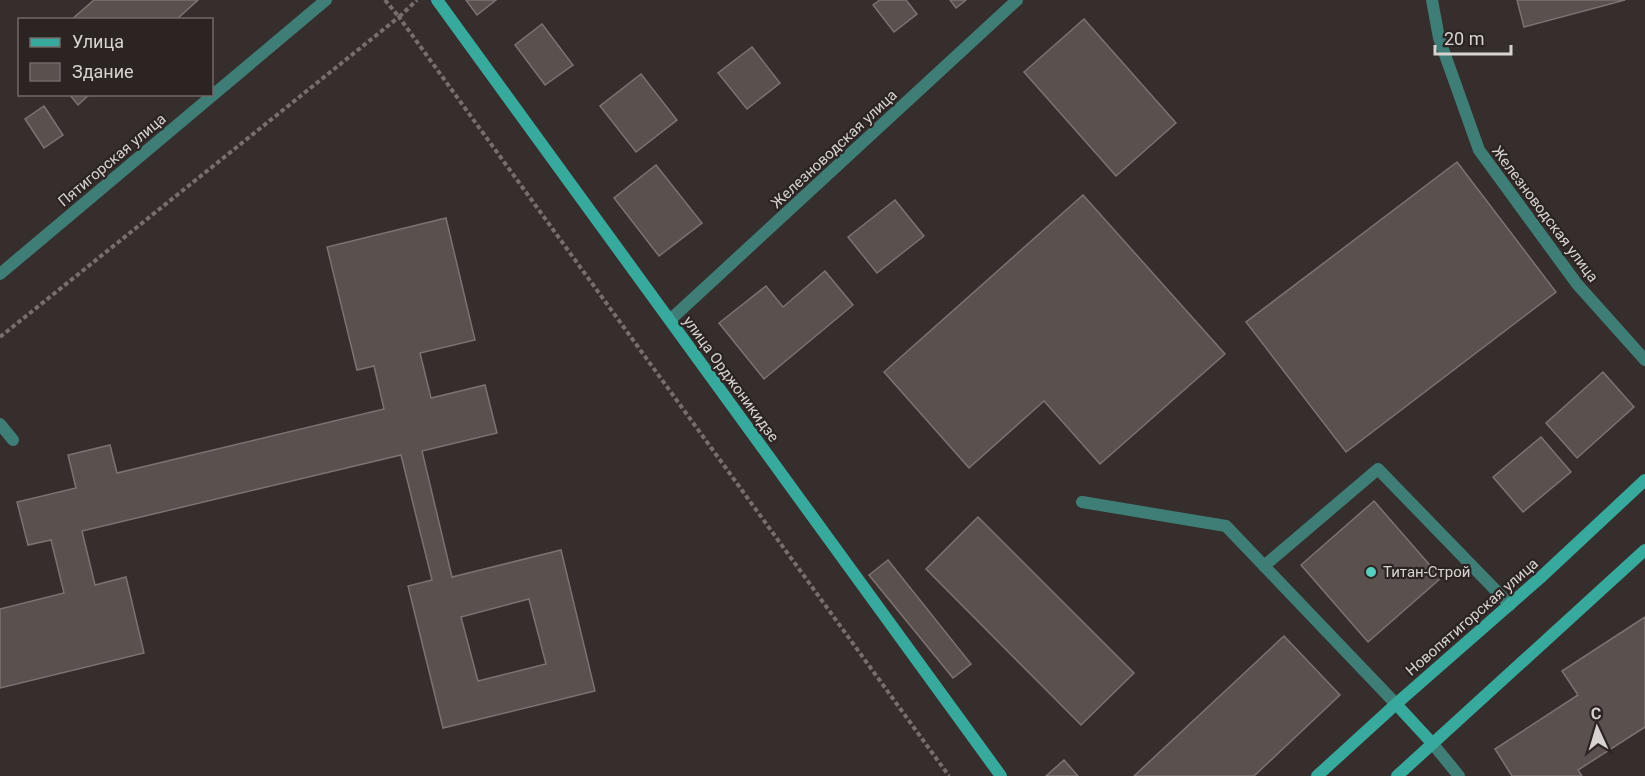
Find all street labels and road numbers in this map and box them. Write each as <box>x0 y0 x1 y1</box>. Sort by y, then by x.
street label: Железноводская улица <box>767 86 901 212</box>
street label: Пятигорская улица <box>54 110 170 210</box>
street label: Железноводская улица <box>1488 142 1602 286</box>
street label: улица Орджоникидзе <box>679 313 783 445</box>
street label: Новопятигорская улица <box>1402 555 1542 679</box>

